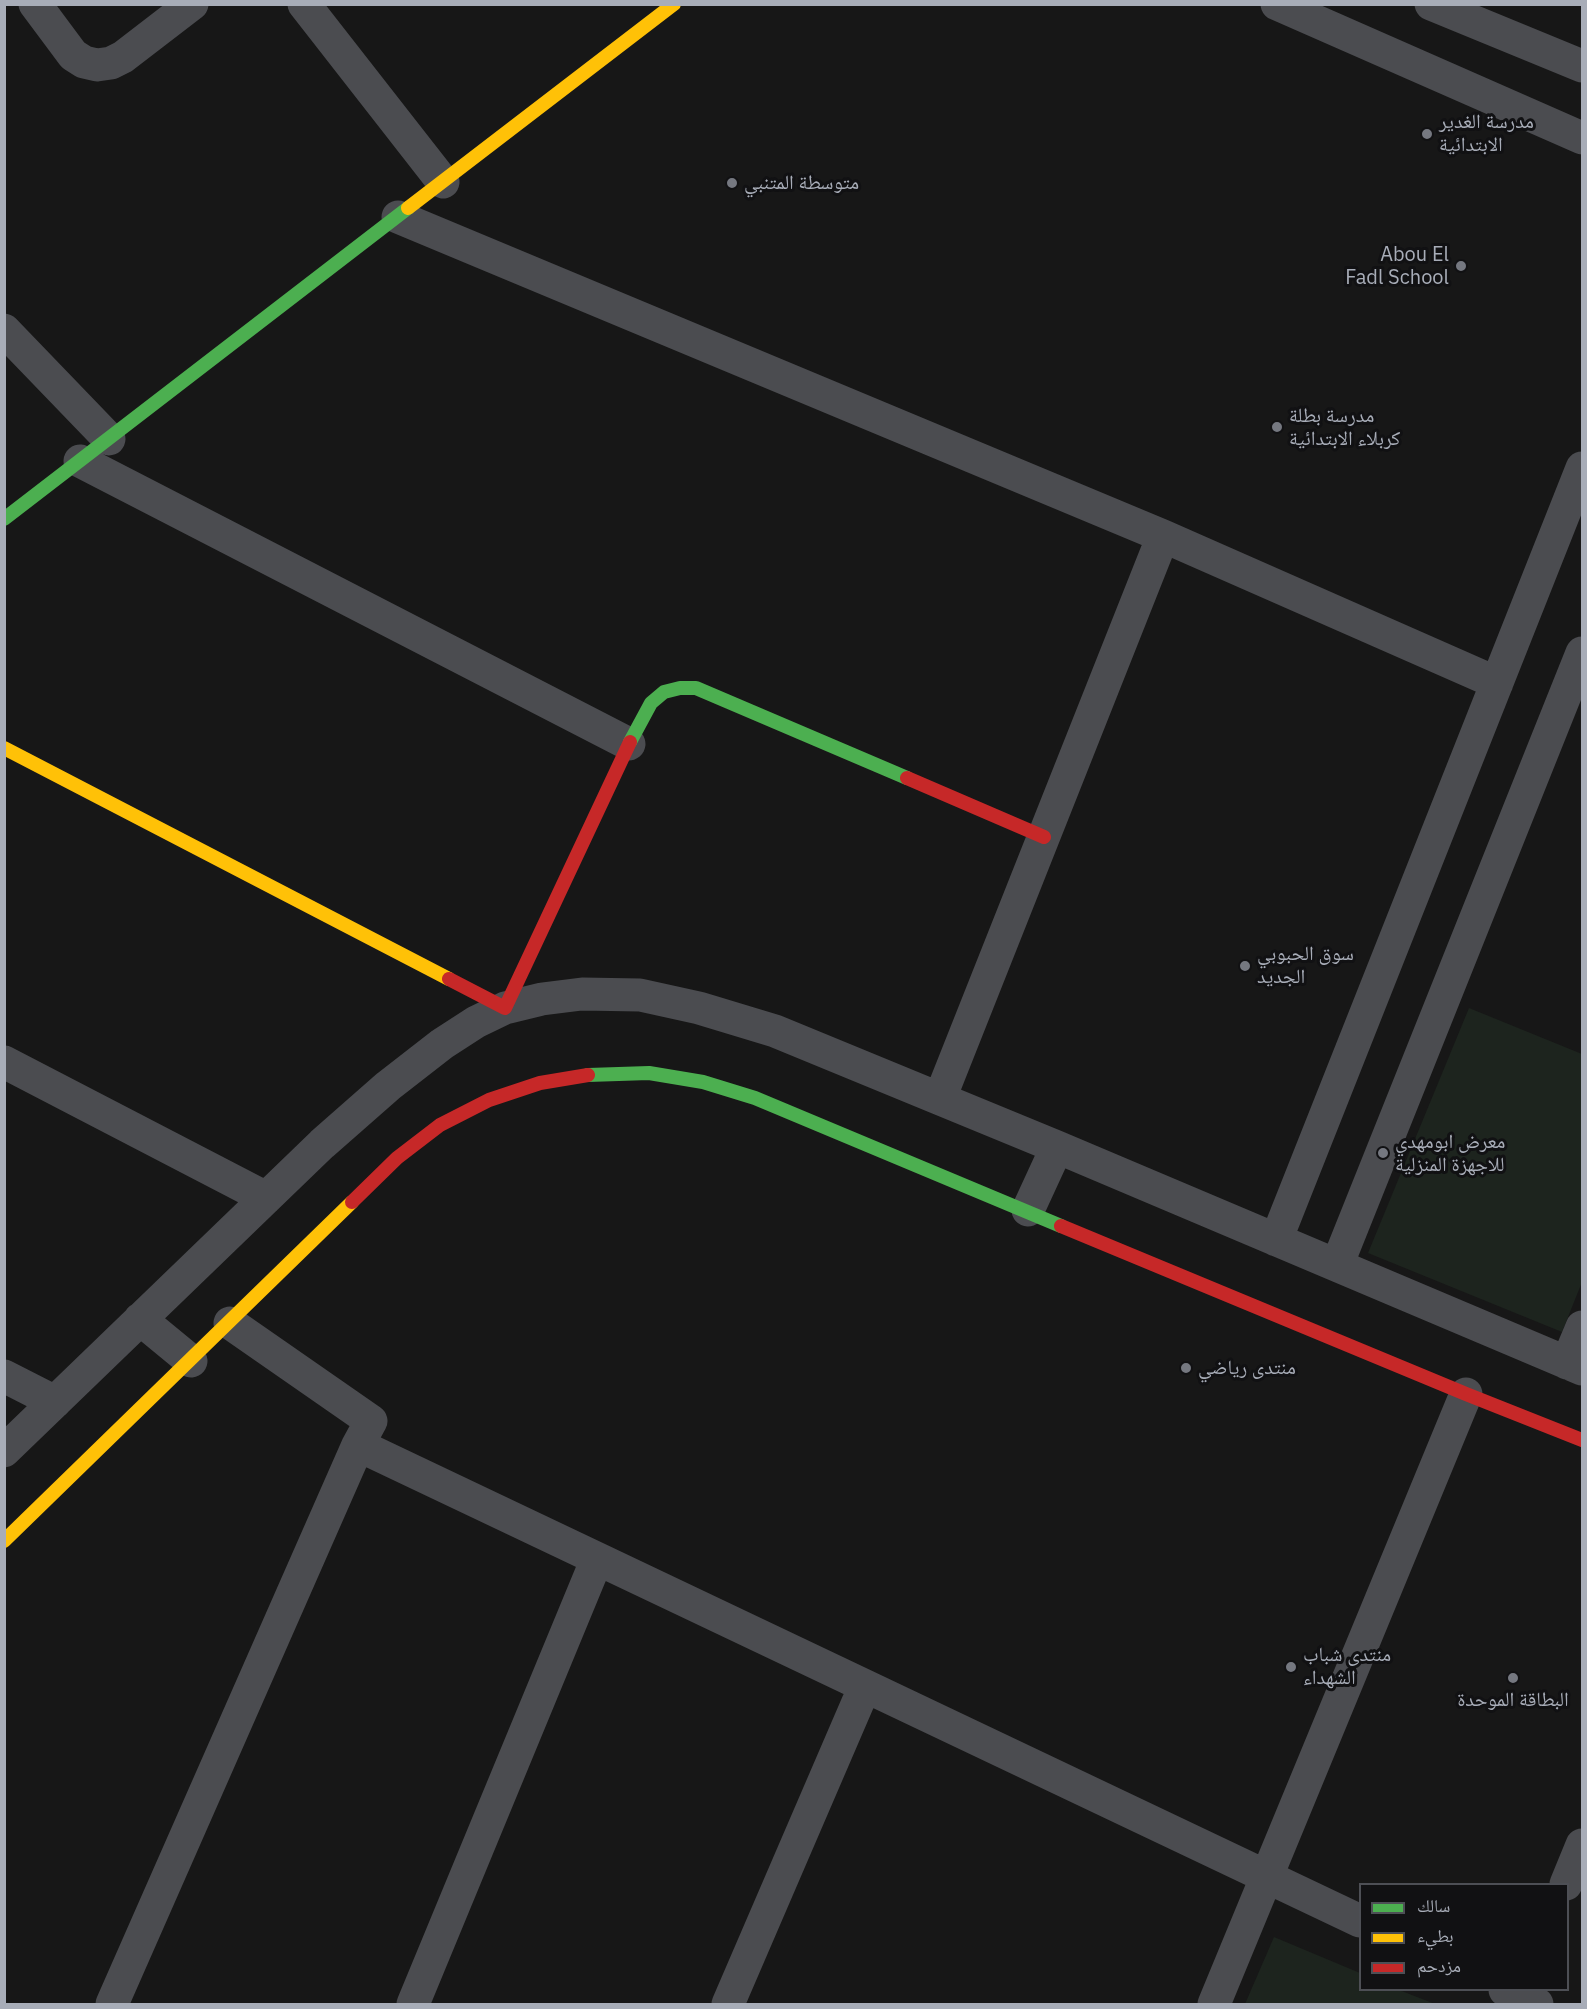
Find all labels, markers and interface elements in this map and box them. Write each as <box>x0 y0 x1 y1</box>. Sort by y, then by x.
place label: مدرسة الغدير الابتدائية <box>1439 110 1534 157</box>
marker: مدرسة الغدير الابتدائية <box>1420 127 1434 141</box>
place label: متوسطة المتنبي <box>744 171 859 195</box>
marker: متوسطة المتنبي <box>725 176 739 190</box>
place label: Abou El Fadl School <box>1345 243 1449 290</box>
marker: Abou El Fadl School <box>1454 259 1468 273</box>
place label: مدرسة بطلة كربلاء الابتدائية <box>1289 404 1400 451</box>
marker: مدرسة بطلة كربلاء الابتدائية <box>1270 420 1284 434</box>
place label: سوق الحبوبي الجديد <box>1257 942 1354 989</box>
marker: سوق الحبوبي الجديد <box>1238 959 1252 973</box>
place label: معرض ابومهدي للاجهزة المنزلية <box>1395 1130 1505 1177</box>
marker: معرض ابومهدي للاجهزة المنزلية <box>1376 1146 1390 1160</box>
place label: منتدى رياضي <box>1198 1356 1296 1380</box>
marker: منتدى رياضي <box>1179 1361 1193 1375</box>
place label: منتدى شباب الشهداء <box>1303 1643 1391 1690</box>
marker: منتدى شباب الشهداء <box>1284 1660 1298 1674</box>
marker: البطاقة الموحدة <box>1506 1671 1520 1685</box>
place label: البطاقة الموحدة <box>1457 1688 1569 1712</box>
legend <box>1359 1883 1569 1991</box>
text: سالك <box>1417 1894 1450 1917</box>
text: بطيء <box>1417 1924 1454 1947</box>
text: مزدحم <box>1417 1954 1461 1977</box>

